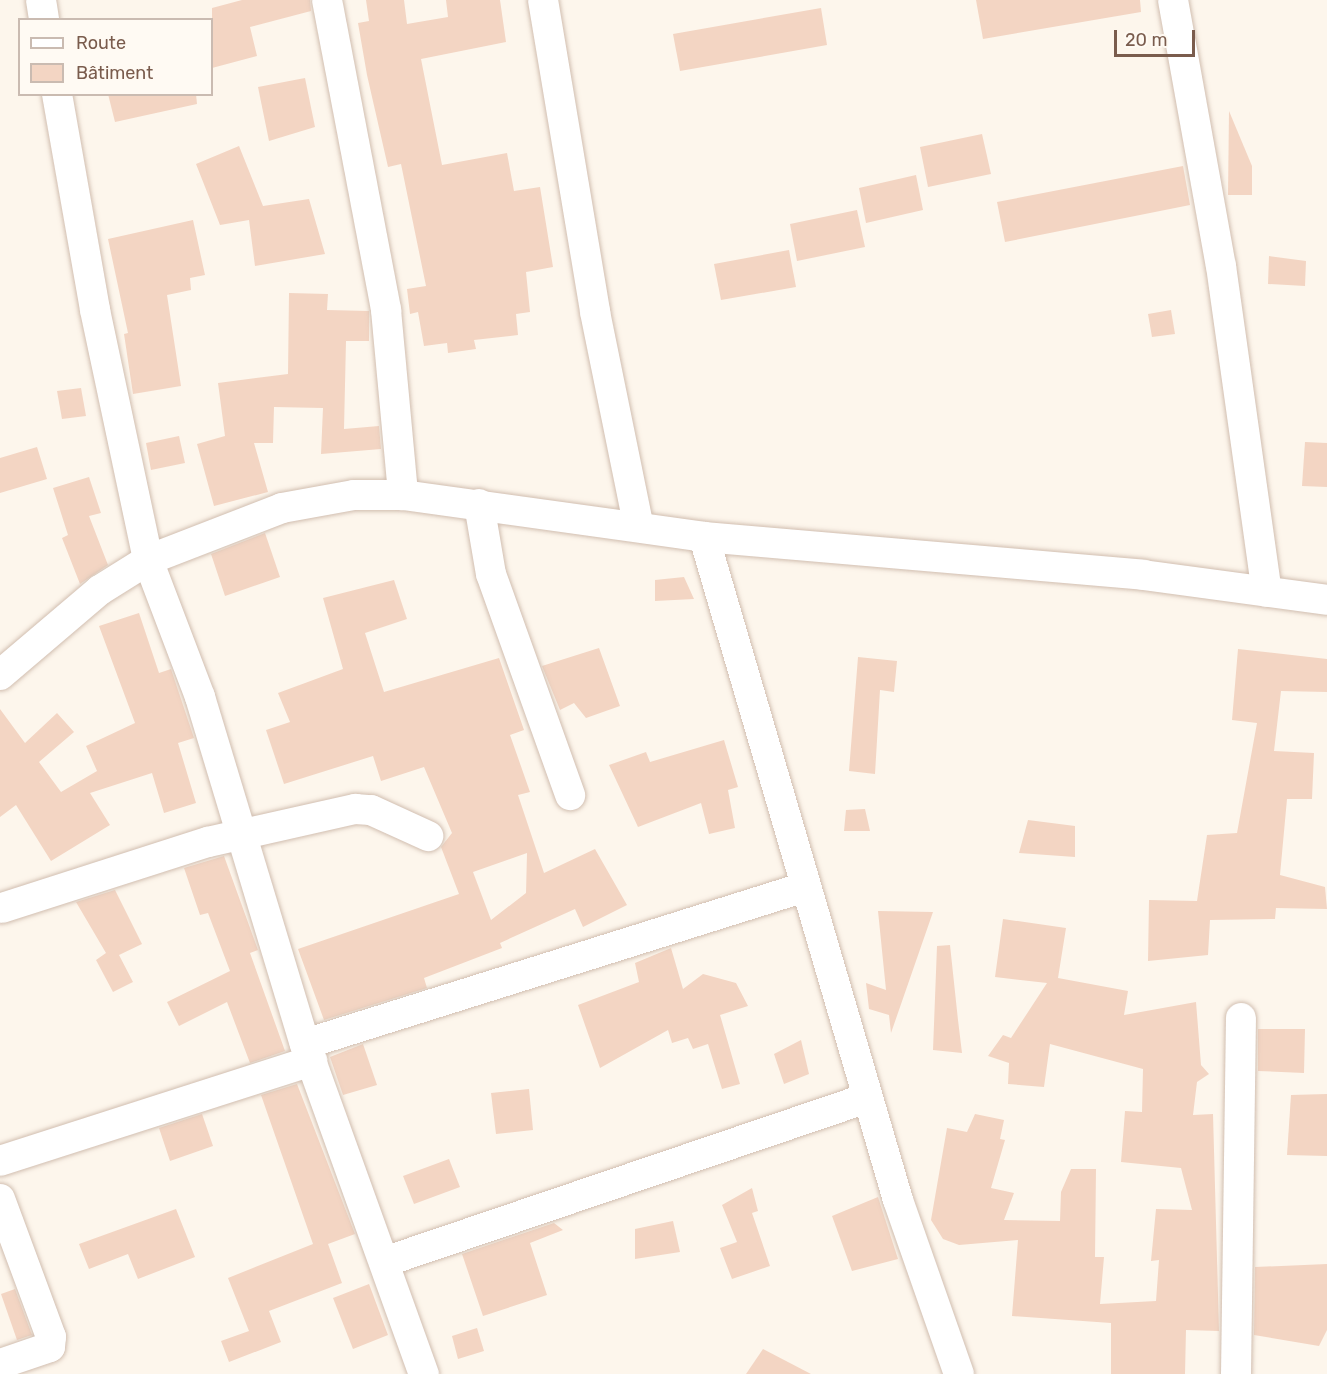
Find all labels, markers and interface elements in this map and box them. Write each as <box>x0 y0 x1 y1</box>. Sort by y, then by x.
legend <box>18 18 213 96</box>
scale bar <box>1117 18 1198 56</box>
text: 20 m <box>1125 29 1167 51</box>
text: Route <box>76 32 126 54</box>
text: Bâtiment <box>76 62 153 84</box>

